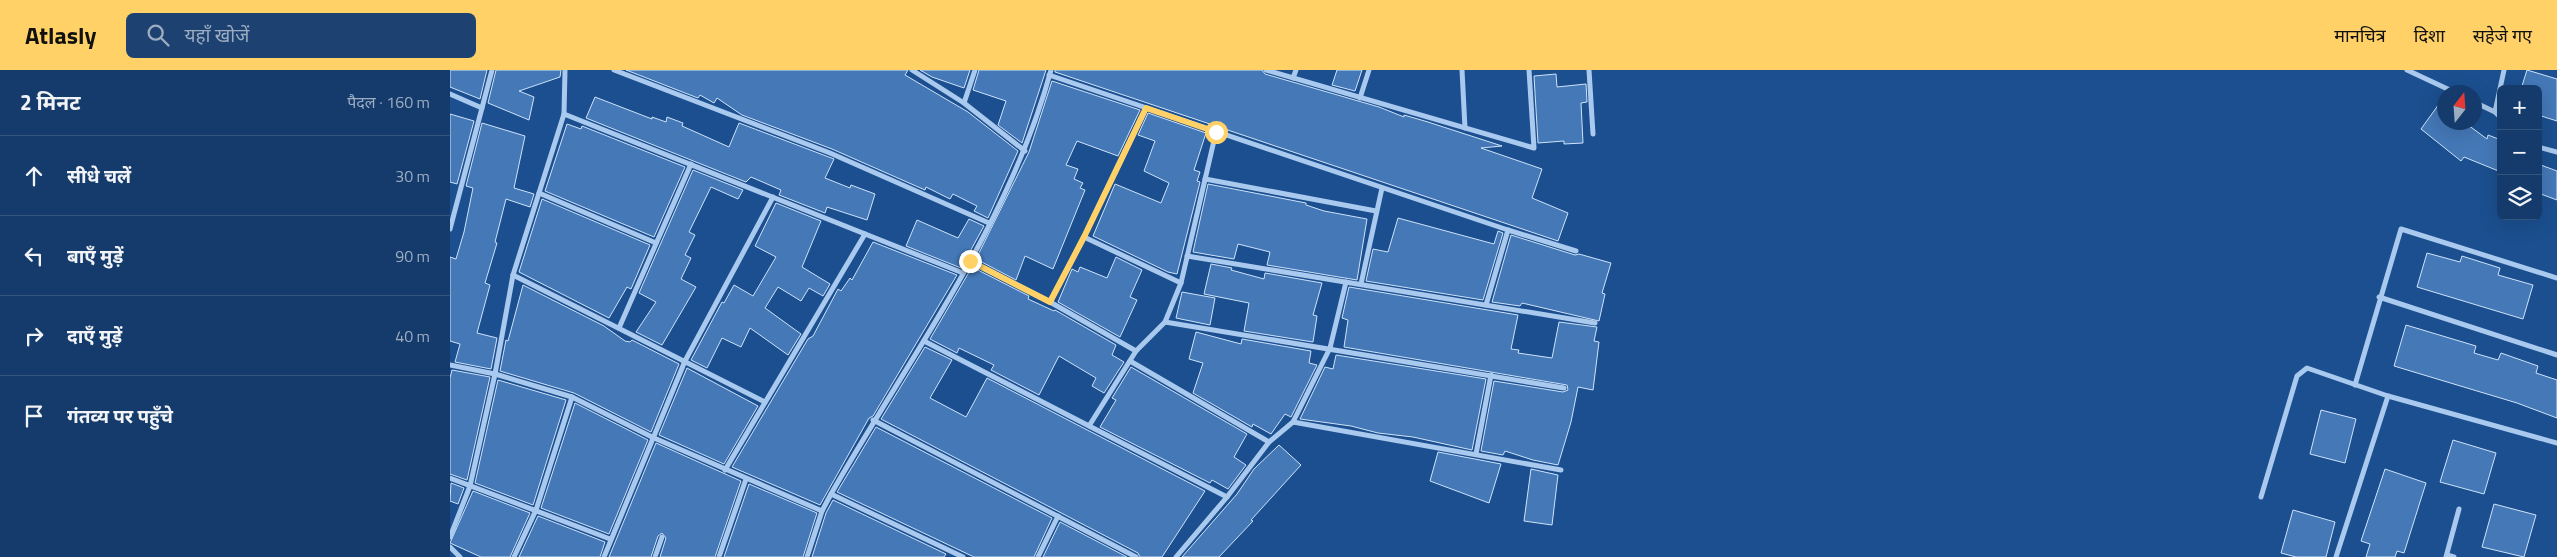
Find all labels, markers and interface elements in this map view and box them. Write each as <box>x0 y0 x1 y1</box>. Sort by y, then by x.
search box <box>126 13 476 58</box>
text: Atlasly <box>25 17 96 53</box>
text: यहाँ खोजें <box>184 20 249 49</box>
icon: search <box>144 21 172 49</box>
text: मानचित्र <box>2334 22 2386 49</box>
text: दिशा <box>2414 22 2445 49</box>
text: सहेजे गए <box>2473 22 2532 49</box>
north arrow <box>2437 85 2482 130</box>
map controls <box>2497 85 2542 220</box>
button: + <box>2497 85 2542 130</box>
text: 2 मिनट <box>20 86 80 118</box>
text: पैदल · 160 m <box>347 90 430 114</box>
route start <box>1205 121 1228 144</box>
button: − <box>2497 130 2542 175</box>
text: सीधे चलें <box>67 161 131 190</box>
icon: ahead <box>20 162 48 190</box>
text: 30 m <box>395 164 430 188</box>
button: layers <box>2497 175 2542 220</box>
text: बाएँ मुड़ें <box>67 241 123 270</box>
icon: left <box>20 242 48 270</box>
text: 90 m <box>395 244 430 268</box>
route end <box>959 250 982 273</box>
text: दाएँ मुड़ें <box>67 321 122 350</box>
icon: right <box>20 322 48 350</box>
text: 40 m <box>395 324 430 348</box>
text: गंतव्य पर पहुँचे <box>67 401 173 430</box>
icon: arrive <box>20 402 48 430</box>

